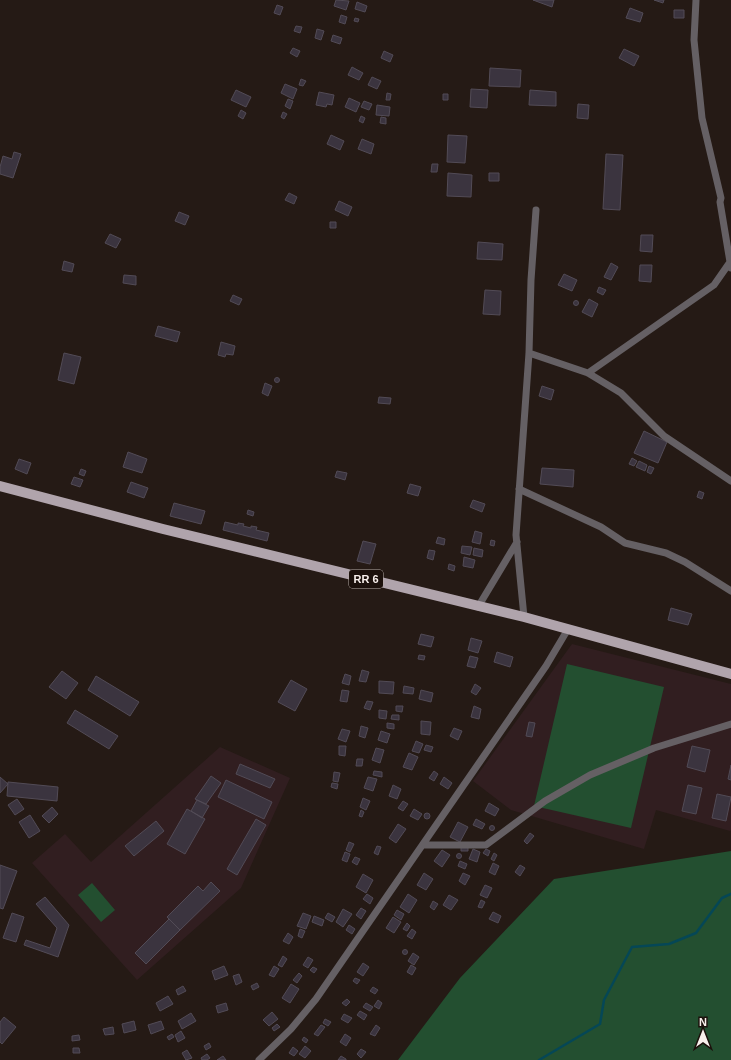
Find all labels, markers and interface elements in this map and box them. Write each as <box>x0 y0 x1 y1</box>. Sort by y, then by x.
road number: RR 6 <box>349 570 383 588</box>
north arrow <box>683 1012 723 1052</box>
text: N <box>699 1016 707 1028</box>

